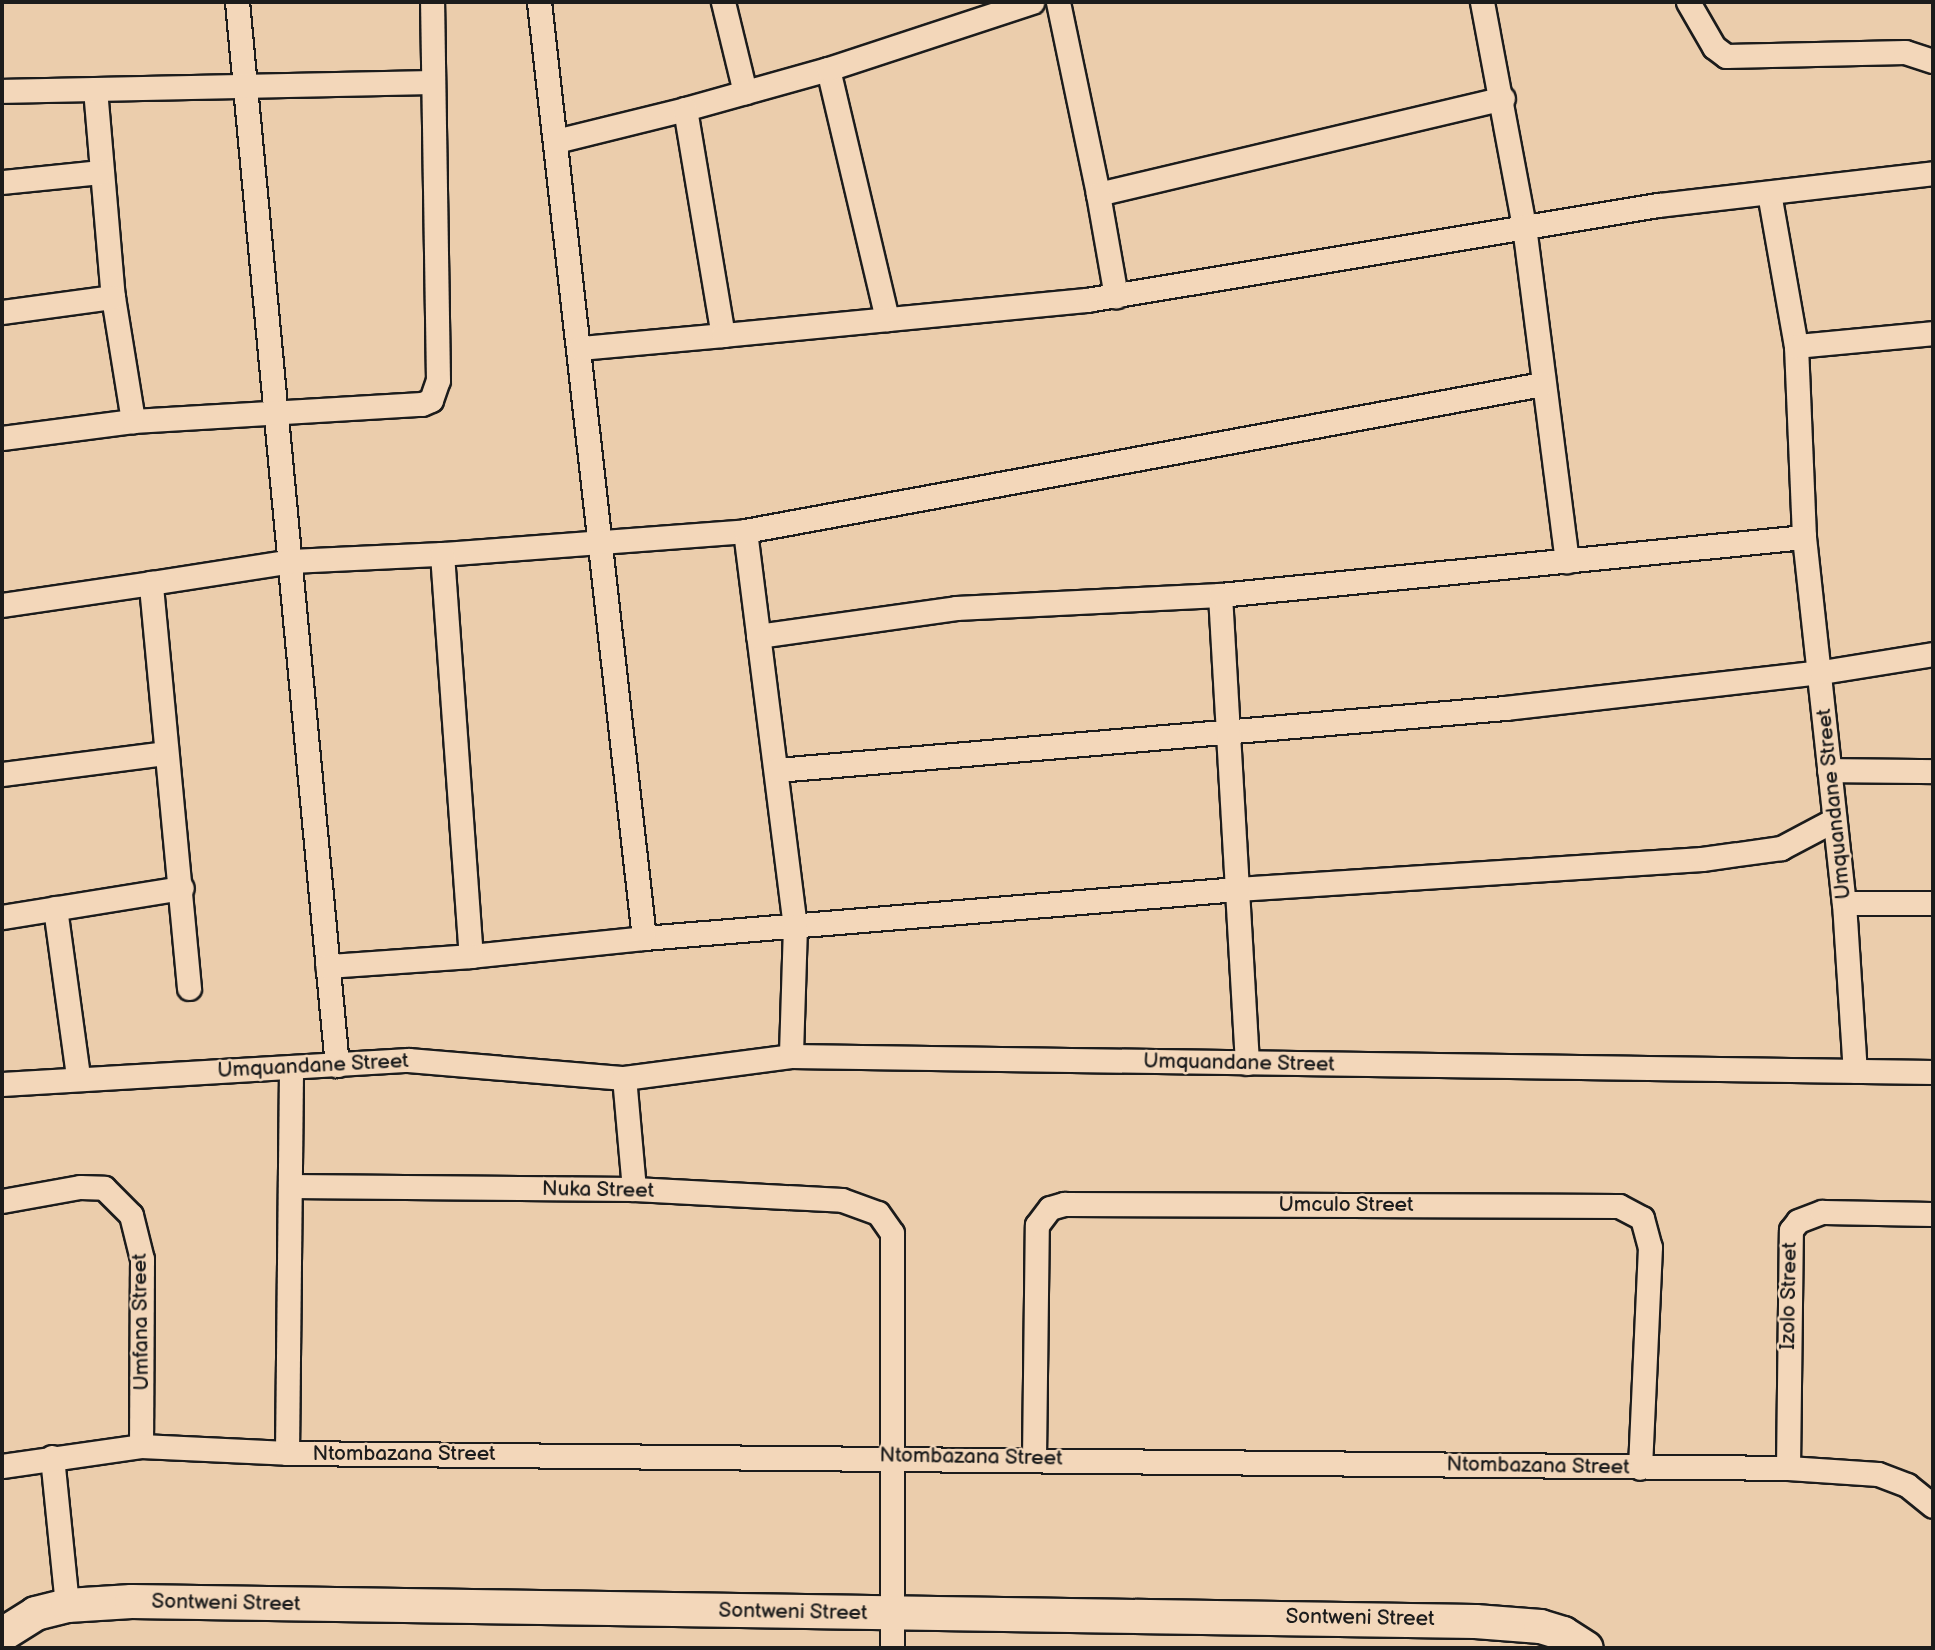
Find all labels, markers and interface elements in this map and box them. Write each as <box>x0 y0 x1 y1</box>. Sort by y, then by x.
street label: Umquandane Street <box>1811 707 1857 901</box>
street label: Umquandane Street <box>216 1048 410 1084</box>
street label: Umquandane Street <box>1143 1049 1335 1077</box>
street label: Nuka Street <box>541 1176 655 1204</box>
street label: Umculo Street <box>1278 1192 1414 1218</box>
street label: Izolo Street <box>1775 1242 1803 1350</box>
street label: Umfana Street <box>127 1253 155 1391</box>
street label: Ntombazana Street <box>312 1441 496 1467</box>
street label: Ntombazana Street <box>879 1443 1063 1471</box>
street label: Ntombazana Street <box>1446 1452 1630 1480</box>
street label: Sontweni Street <box>151 1589 301 1617</box>
street label: Sontweni Street <box>718 1598 868 1626</box>
street label: Sontweni Street <box>1285 1604 1435 1632</box>

